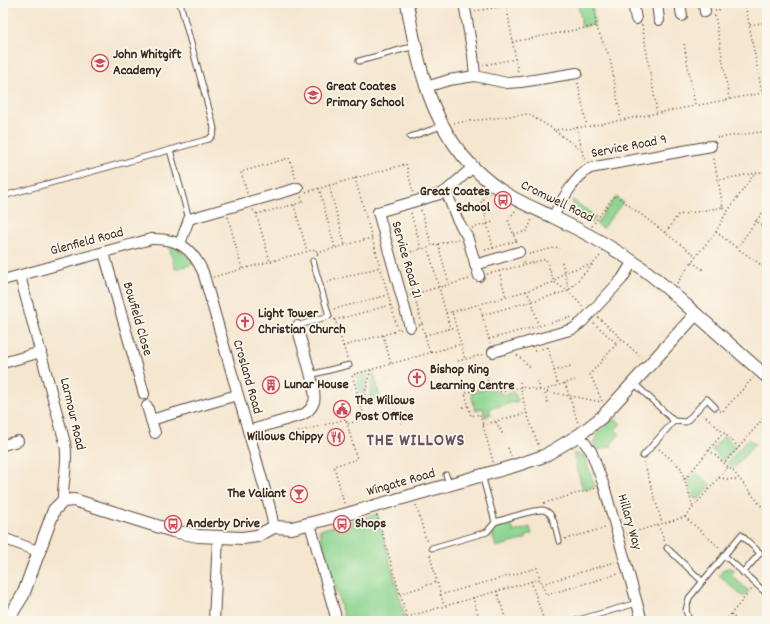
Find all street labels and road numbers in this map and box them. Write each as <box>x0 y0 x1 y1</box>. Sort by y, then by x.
street label: Service Road 9 <box>589 130 669 164</box>
street label: Cromwell Road <box>517 176 597 228</box>
street label: Service Road 21 <box>385 219 427 301</box>
street label: Glenfield Road <box>48 223 126 261</box>
street label: Bowfield Close <box>117 280 157 358</box>
street label: Crosland Road <box>227 337 267 417</box>
street label: Larmour Road <box>54 376 90 452</box>
street label: Wingate Road <box>364 464 438 502</box>
street label: Hillary Way <box>611 492 647 553</box>

